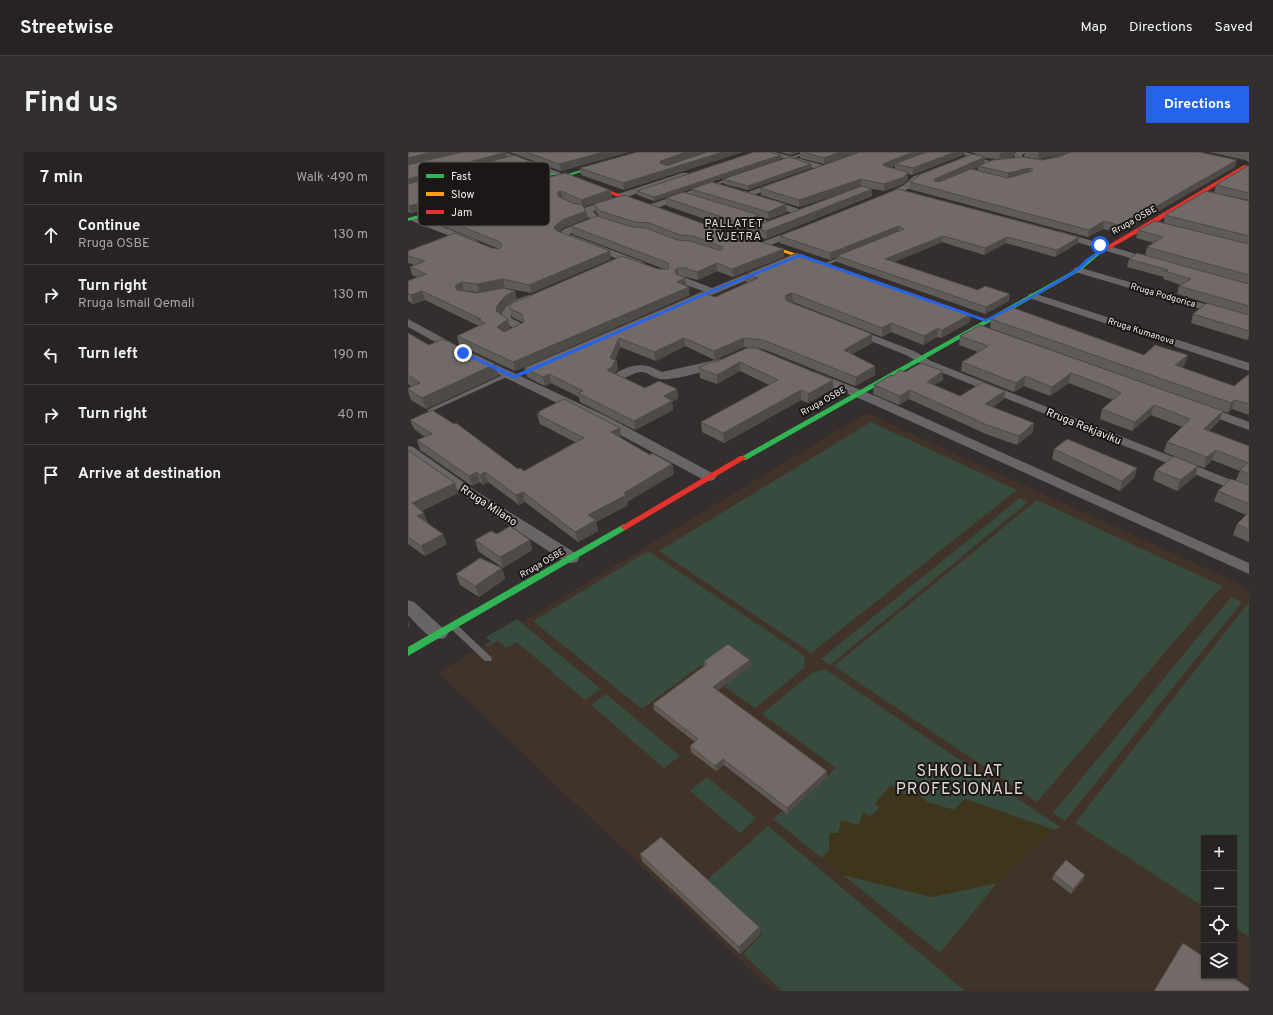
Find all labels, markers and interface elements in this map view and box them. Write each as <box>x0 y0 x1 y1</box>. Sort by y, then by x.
text: Streetwise <box>20 16 113 40</box>
text: Map <box>1081 19 1107 36</box>
text: Directions <box>1129 19 1193 36</box>
text: Saved <box>1215 19 1253 36</box>
text: Find us <box>24 86 118 122</box>
button: Directions <box>1146 86 1249 123</box>
legend <box>418 162 550 226</box>
text: 7 min <box>40 167 83 189</box>
text: Walk · 490 m <box>296 170 368 186</box>
text: Fast <box>451 170 471 184</box>
text: Slow <box>451 188 474 202</box>
street label: Rruga OSBE <box>1110 204 1159 237</box>
text: Jam <box>451 206 472 220</box>
text: Continue <box>78 217 140 236</box>
district label: PALLATET E VJETRA <box>704 217 764 244</box>
icon: ahead <box>40 224 62 246</box>
text: 130 m <box>333 227 368 243</box>
text: Rruga OSBE <box>78 236 150 252</box>
route start <box>1091 236 1109 254</box>
text: Turn right <box>78 277 147 296</box>
street label: Rruga Podgorica <box>1129 281 1197 310</box>
icon: right <box>40 284 62 306</box>
text: 130 m <box>333 287 368 303</box>
text: Rruga Ismail Qemali <box>78 296 194 312</box>
street label: Rruga Kumanova <box>1106 316 1176 347</box>
icon: left <box>40 344 62 366</box>
route end <box>454 344 472 362</box>
text: Turn left <box>78 345 138 364</box>
text: 190 m <box>333 347 368 363</box>
street label: Rruga OSBE <box>799 385 848 418</box>
icon: right <box>40 404 62 426</box>
text: Turn right <box>78 405 147 424</box>
street label: Rruga Rekjaviku <box>1044 405 1123 448</box>
text: 40 m <box>338 407 368 423</box>
icon: arrive <box>40 464 62 486</box>
text: Arrive at destination <box>78 465 221 484</box>
street label: Rruga Milano <box>457 482 520 529</box>
street label: Rruga OSBE <box>518 546 566 581</box>
district label: SHKOLLAT PROFESIONALE <box>896 762 1024 800</box>
map controls <box>1201 835 1237 979</box>
button: + <box>1201 835 1237 871</box>
button: − <box>1201 871 1237 907</box>
button: locate <box>1201 907 1237 943</box>
button: layers <box>1201 943 1237 979</box>

